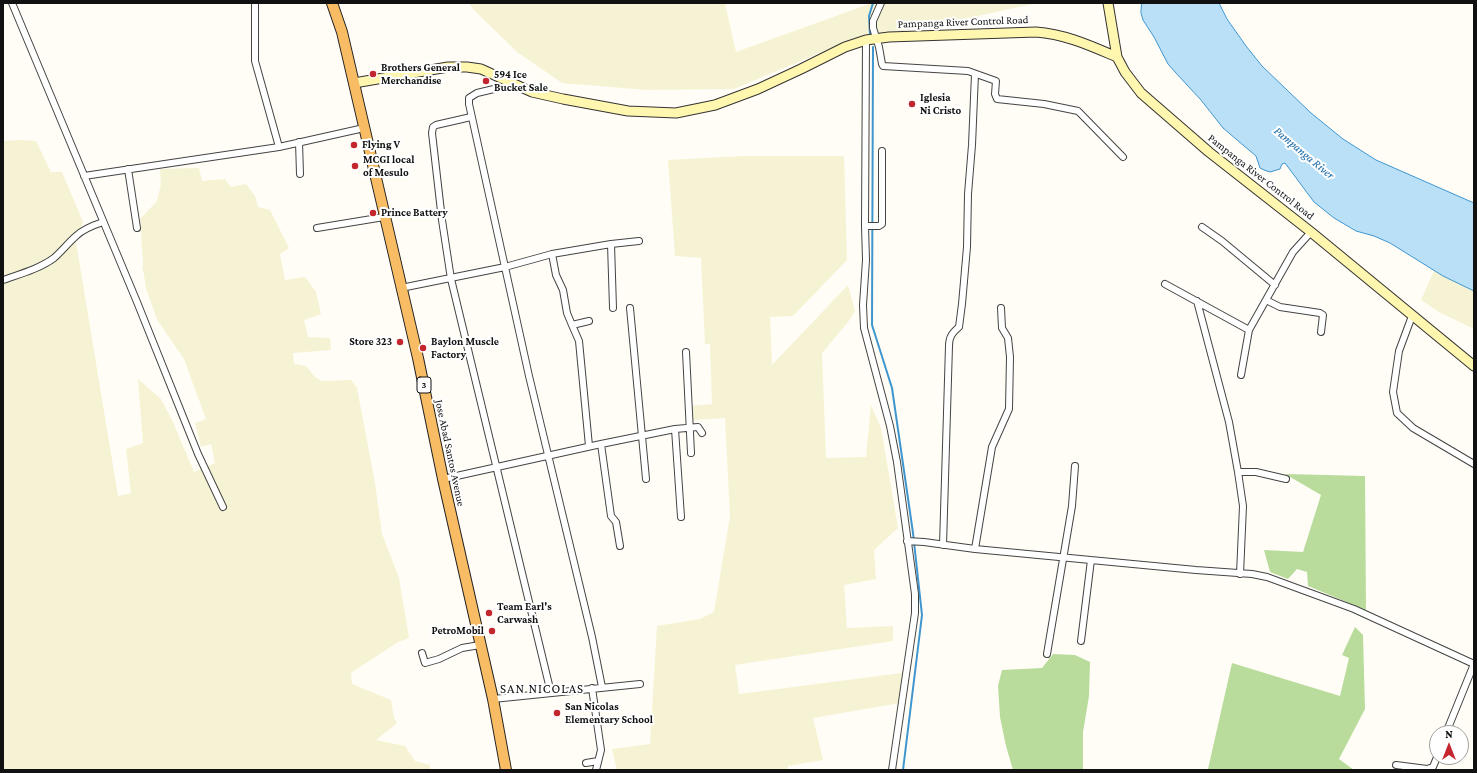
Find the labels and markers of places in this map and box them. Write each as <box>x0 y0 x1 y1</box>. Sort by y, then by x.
place label: Brothers General Merchandise <box>381 61 460 87</box>
place label: 594 Ice Bucket Sale <box>494 68 548 94</box>
marker: Brothers General Merchandise <box>368 69 378 79</box>
marker: 594 Ice Bucket Sale <box>481 76 491 86</box>
place label: Iglesia Ni Cristo <box>920 91 961 117</box>
marker: Iglesia Ni Cristo <box>907 99 917 109</box>
place label: Flying V <box>362 138 400 152</box>
marker: Flying V <box>349 140 359 150</box>
place label: MCGI local of Mesulo <box>363 153 414 179</box>
marker: MCGI local of Mesulo <box>350 161 360 171</box>
place label: Prince Battery <box>381 206 448 220</box>
marker: Prince Battery <box>368 208 378 218</box>
place label: Store 323 <box>349 335 392 349</box>
place label: Baylon Muscle Factory <box>431 335 499 361</box>
marker: Store 323 <box>395 337 405 347</box>
marker: Baylon Muscle Factory <box>418 343 428 353</box>
place label: Team Earl's Carwash <box>497 600 552 626</box>
marker: Team Earl's Carwash <box>484 608 494 618</box>
place label: PetroMobil <box>432 624 484 638</box>
marker: PetroMobil <box>487 626 497 636</box>
place label: San Nicolas Elementary School <box>565 700 653 726</box>
marker: San Nicolas Elementary School <box>552 708 562 718</box>

